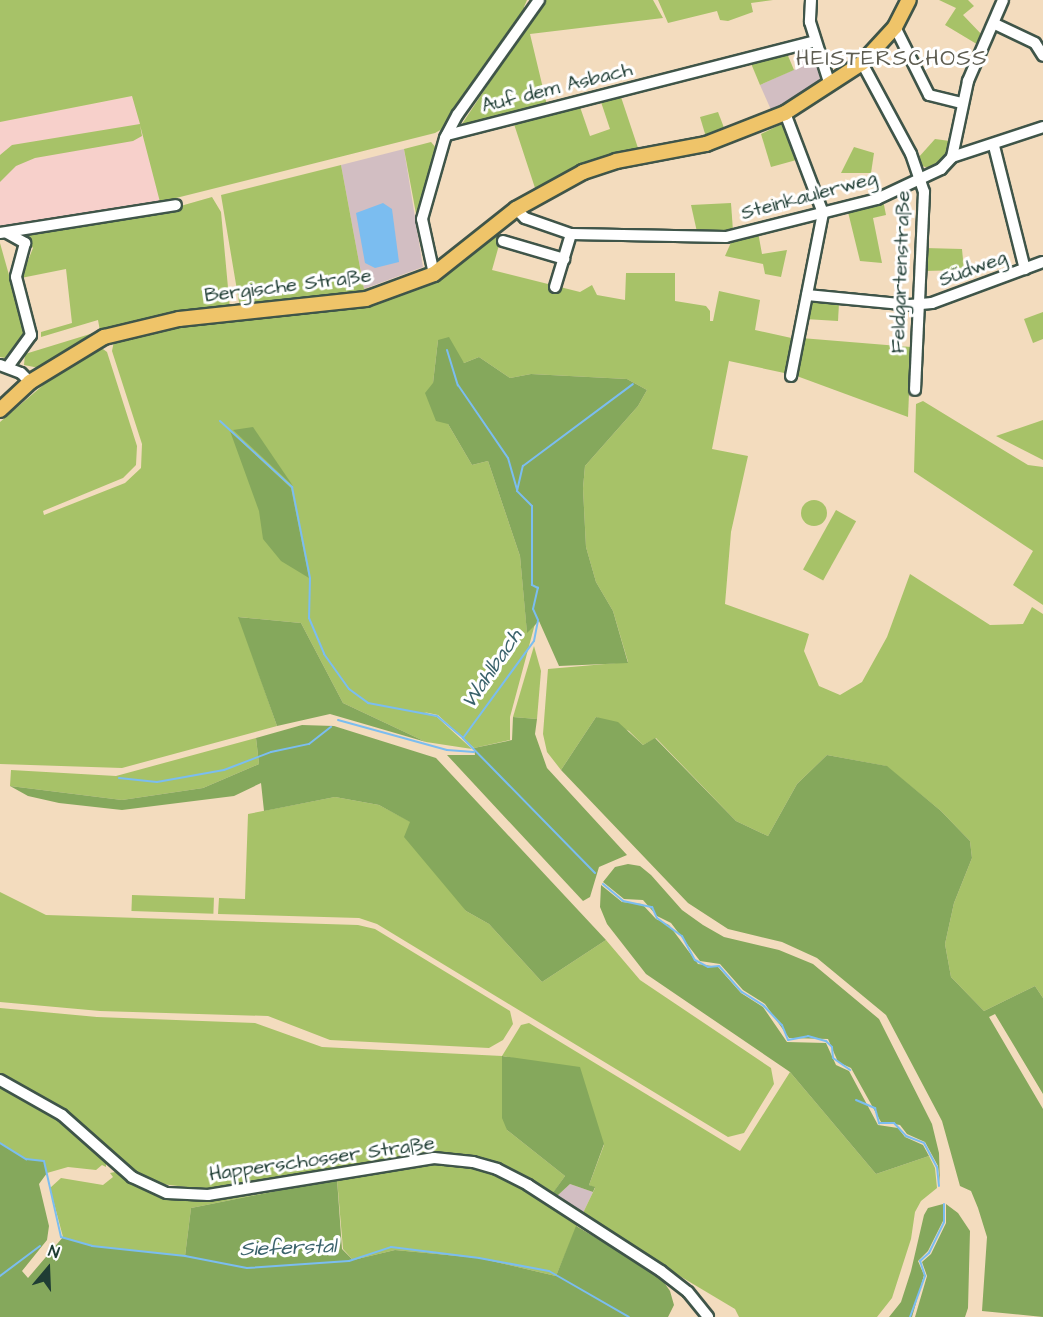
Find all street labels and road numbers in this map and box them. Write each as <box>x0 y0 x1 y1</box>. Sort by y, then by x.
street label: Auf dem Asbach <box>479 58 635 118</box>
street label: Steinkaulerweg <box>738 166 880 226</box>
street label: Feldgartenstraße <box>886 190 916 354</box>
street label: Südweg <box>936 246 1010 292</box>
street label: Bergische Straße <box>203 264 373 308</box>
street label: Happerschosser Straße <box>208 1131 436 1187</box>

